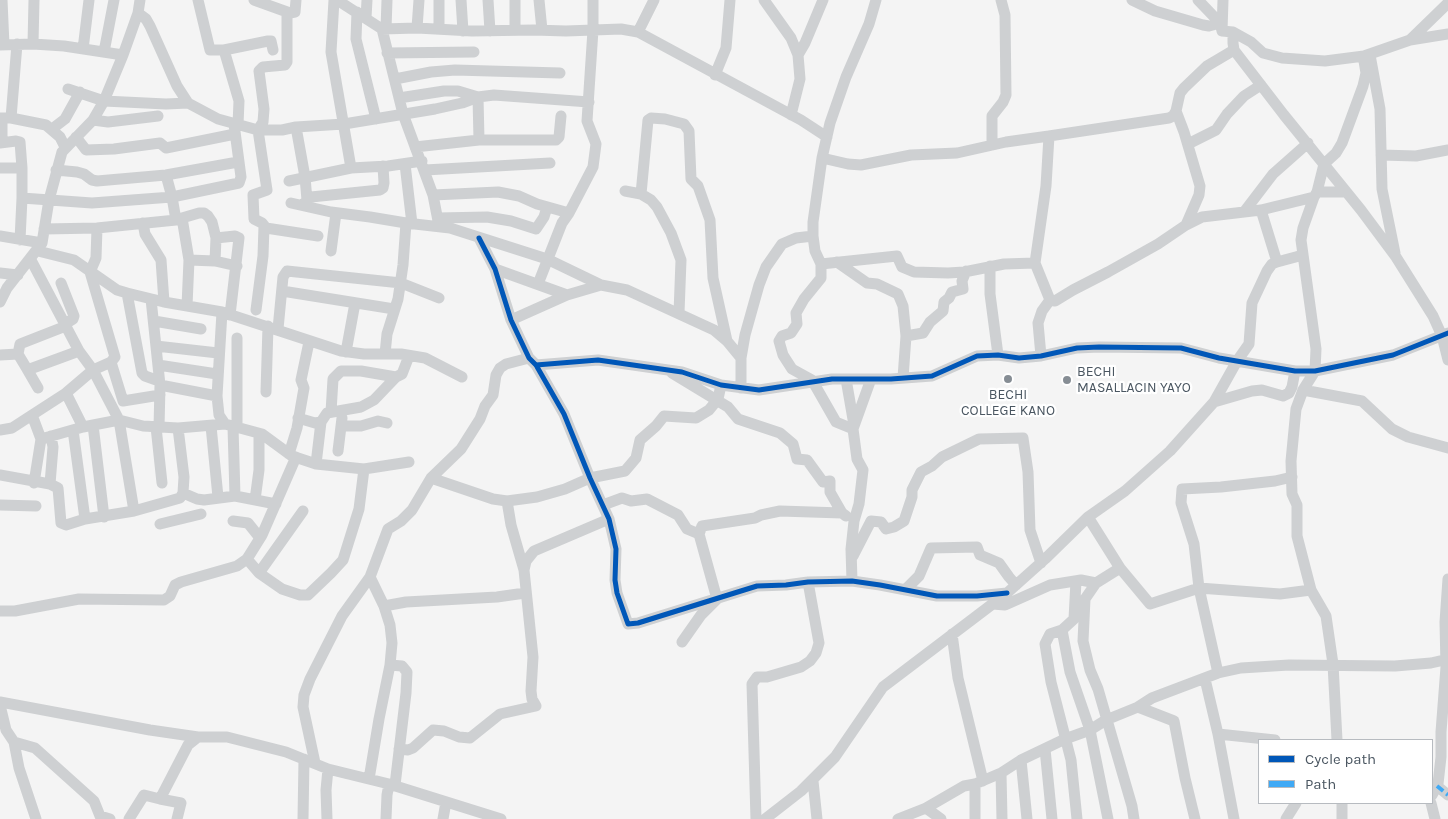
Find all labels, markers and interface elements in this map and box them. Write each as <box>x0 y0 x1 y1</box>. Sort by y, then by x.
place label: BECHI MASALLACIN YAYO <box>1077 364 1191 397</box>
marker: BECHI COLLEGE KANO <box>1002 373 1014 385</box>
marker: BECHI MASALLACIN YAYO <box>1061 374 1073 386</box>
place label: BECHI COLLEGE KANO <box>961 387 1055 420</box>
legend <box>1258 739 1433 804</box>
text: Cycle path <box>1305 750 1376 768</box>
text: Path <box>1305 775 1336 793</box>

